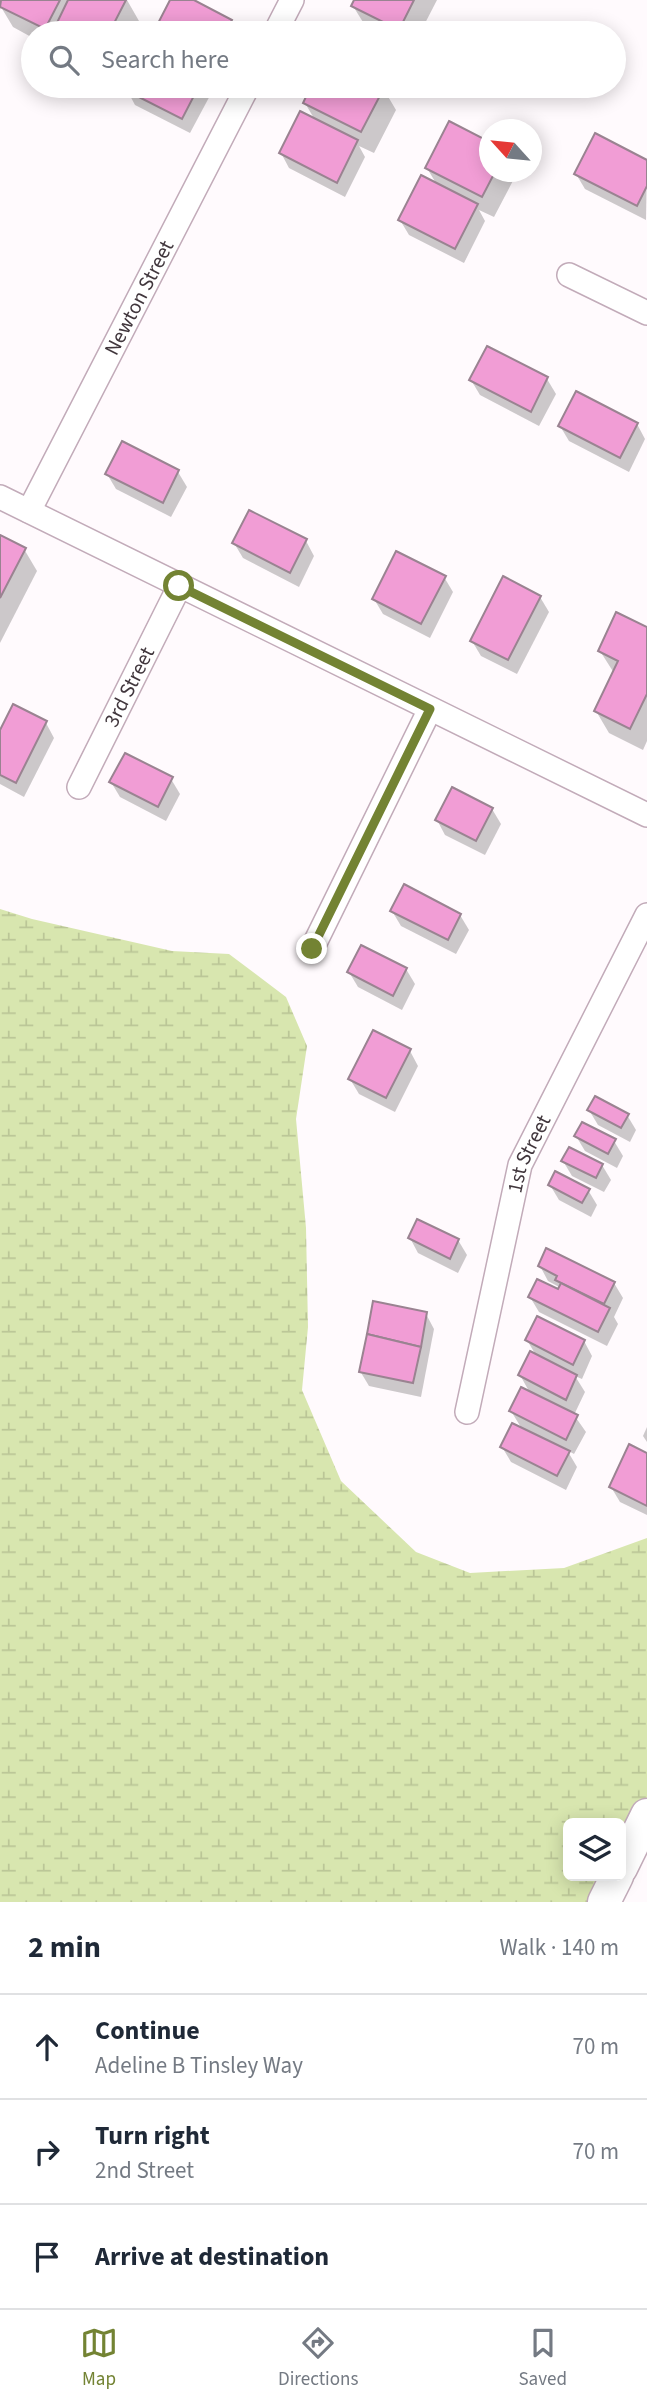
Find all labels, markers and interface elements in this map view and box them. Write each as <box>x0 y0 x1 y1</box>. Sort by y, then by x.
search box <box>21 21 626 98</box>
icon: search <box>45 41 83 79</box>
text: Search here <box>101 41 229 78</box>
north arrow <box>479 119 542 182</box>
street label: Newton Street <box>97 235 181 360</box>
route start <box>163 570 194 601</box>
street label: 3rd Street <box>96 642 162 732</box>
route end <box>296 933 327 964</box>
street label: 1st Street <box>499 1109 558 1196</box>
map controls <box>563 1818 626 1881</box>
button: layers <box>563 1818 626 1881</box>
text: 2 min <box>28 1926 101 1969</box>
text: Walk · 140 m <box>500 1931 619 1964</box>
text: Continue <box>95 2012 200 2049</box>
icon: ahead <box>28 2028 66 2066</box>
text: 70 m <box>572 2030 619 2063</box>
text: Adeline B Tinsley Way <box>95 2049 303 2082</box>
text: Turn right <box>95 2117 210 2154</box>
icon: right <box>28 2133 66 2171</box>
text: 70 m <box>572 2135 619 2168</box>
text: 2nd Street <box>95 2154 194 2187</box>
icon: arrive <box>28 2238 66 2276</box>
text: Arrive at destination <box>95 2238 329 2275</box>
tab: Map <box>80 2324 118 2393</box>
tab: Directions <box>278 2324 358 2393</box>
tab: Saved <box>518 2324 567 2393</box>

